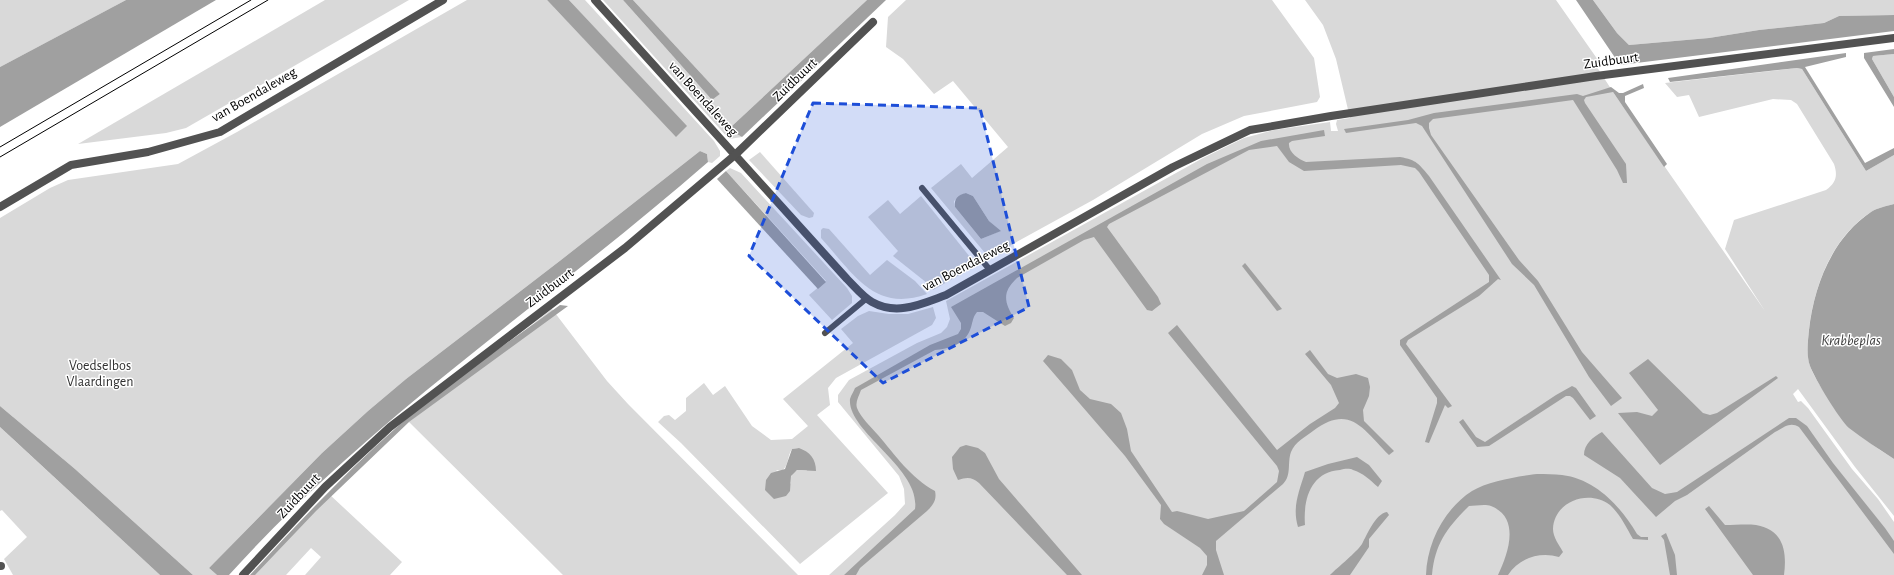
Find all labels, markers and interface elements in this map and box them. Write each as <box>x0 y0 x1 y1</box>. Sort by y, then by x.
street label: Zuidbuurt <box>1583 50 1640 72</box>
street label: Zuidbuurt <box>770 55 820 104</box>
street label: van Boendaleweg <box>666 59 740 139</box>
street label: van Boendaleweg <box>209 65 299 125</box>
street label: van Boendaleweg <box>920 238 1012 294</box>
street label: Zuidbuurt <box>524 265 577 310</box>
water label: Krabbeplas <box>1821 333 1881 348</box>
park label: Voedselbos Vlaardingen <box>67 359 133 389</box>
street label: Zuidbuurt <box>275 471 323 521</box>

